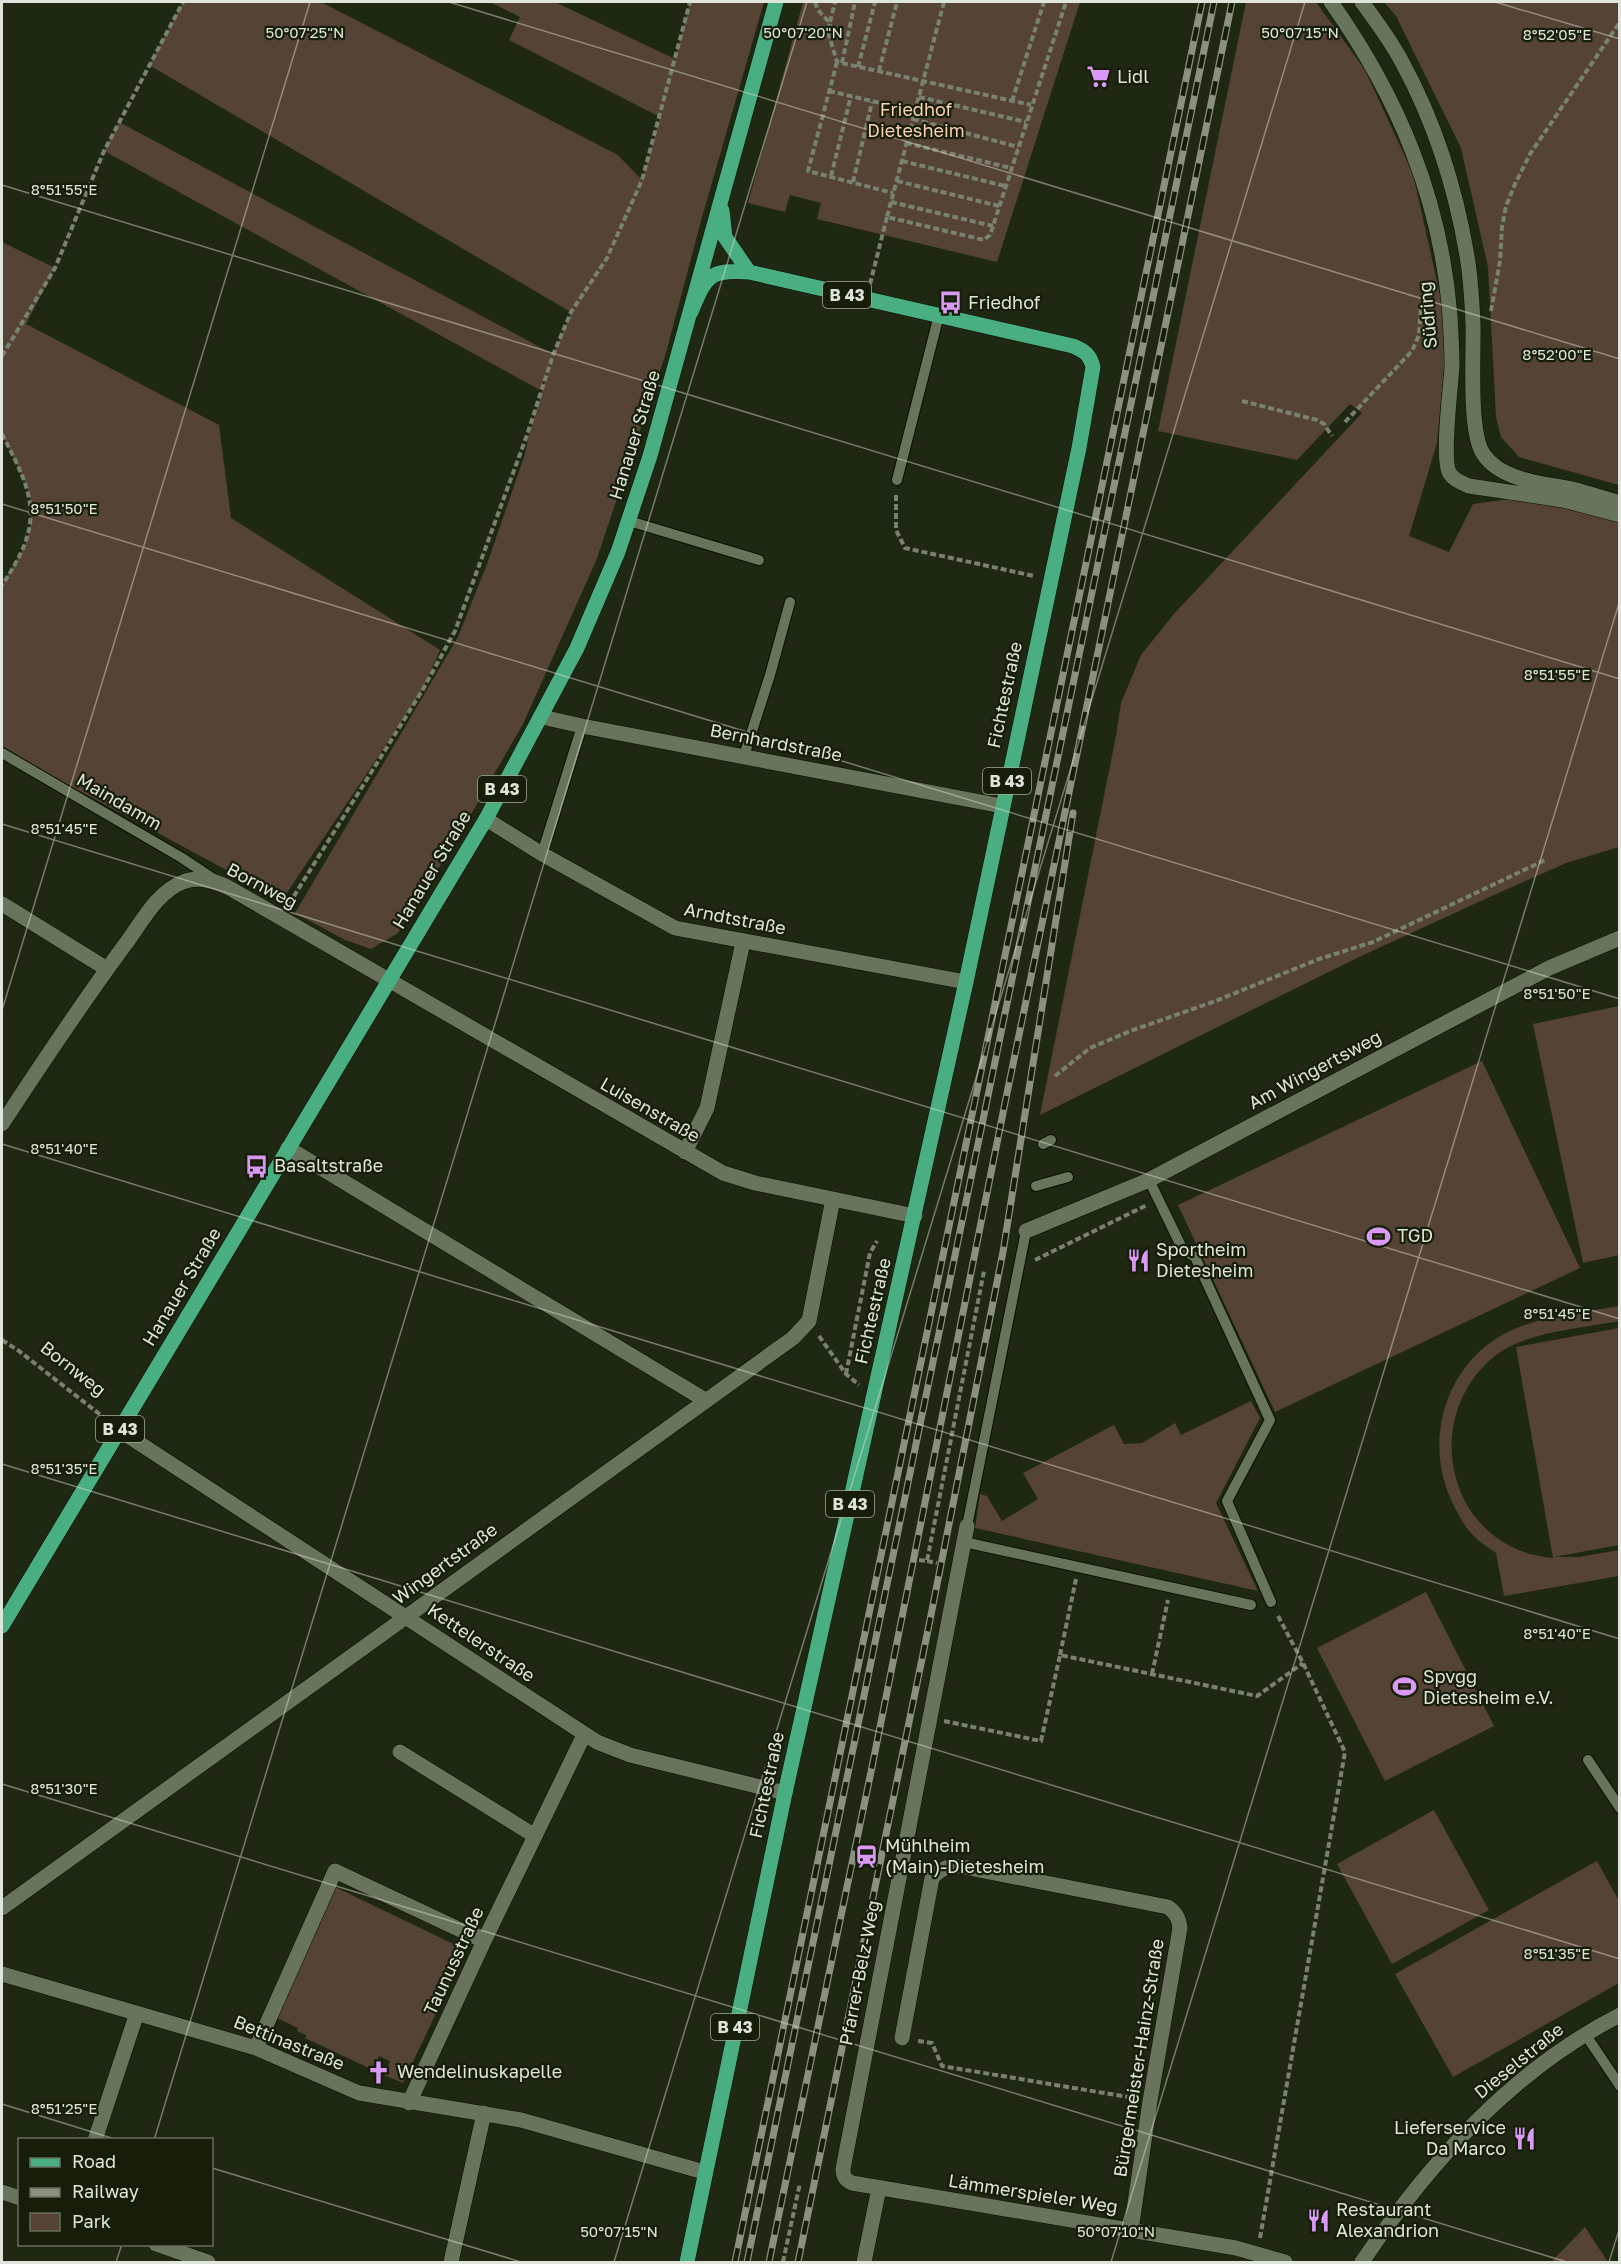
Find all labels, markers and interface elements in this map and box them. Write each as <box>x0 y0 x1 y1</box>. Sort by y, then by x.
text: 50°07'25"N <box>265 23 345 41</box>
text: 50°07'20"N <box>763 23 843 41</box>
text: 50°07'15"N <box>1261 23 1339 41</box>
text: 8°52'05"E <box>1523 25 1591 43</box>
supermarket icon: Lidl <box>1086 64 1112 90</box>
place label: Lidl <box>1117 65 1149 87</box>
park label: Friedhof Dietesheim <box>867 98 965 141</box>
text: 8°51'55"E <box>31 180 97 198</box>
street label: Südring <box>1413 281 1441 350</box>
road number: B 43 <box>823 282 871 308</box>
bus stop icon: Friedhof <box>937 290 963 316</box>
place label: Friedhof <box>968 291 1041 313</box>
text: 8°52'00"E <box>1522 345 1592 363</box>
street label: Hanauer Straße <box>604 367 664 502</box>
text: 8°51'50"E <box>30 499 98 517</box>
street label: Fichtestraße <box>982 639 1026 750</box>
text: 8°51'55"E <box>1524 665 1590 683</box>
street label: Bernhardstraße <box>708 718 844 766</box>
street label: Maindamm <box>73 768 166 834</box>
road number: B 43 <box>983 768 1031 794</box>
road number: B 43 <box>478 776 526 802</box>
street label: Hanauer Straße <box>387 806 475 933</box>
text: 8°51'45"E <box>30 819 98 837</box>
street label: Bornweg <box>223 857 301 913</box>
street label: Arndtstraße <box>683 897 788 939</box>
text: 8°51'50"E <box>1523 984 1591 1002</box>
street label: Am Wingertsweg <box>1244 1025 1385 1113</box>
street label: Luisenstraße <box>597 1072 704 1146</box>
text: 8°51'40"E <box>30 1139 98 1157</box>
bus stop icon: Basaltstraße <box>243 1153 269 1179</box>
place label: Basaltstraße <box>274 1154 383 1176</box>
street label: Hanauer Straße <box>137 1223 225 1350</box>
sports icon: TGD <box>1366 1223 1392 1249</box>
place label: TGD <box>1397 1224 1433 1246</box>
place label: Sportheim Dietesheim <box>1156 1238 1253 1281</box>
restaurant icon: Sportheim Dietesheim <box>1125 1247 1151 1273</box>
street label: Fichtestraße <box>849 1255 895 1366</box>
text: 8°51'45"E <box>1523 1304 1591 1322</box>
street label: Bornweg <box>37 1336 111 1400</box>
road number: B 43 <box>96 1416 144 1442</box>
text: 8°51'35"E <box>31 1459 97 1477</box>
road number: B 43 <box>826 1491 874 1517</box>
street label: Wingertstraße <box>388 1518 501 1609</box>
street label: Kettelerstraße <box>424 1598 539 1686</box>
text: 8°51'40"E <box>1523 1624 1591 1642</box>
place label: Spvgg Dietesheim e.V. <box>1423 1665 1554 1708</box>
sports icon: Spvgg Dietesheim e.V. <box>1392 1674 1418 1700</box>
street label: Fichtestraße <box>744 1729 788 1840</box>
text: 8°51'30"E <box>30 1779 98 1797</box>
place label: Mühlheim (Main)-Dietesheim <box>885 1834 1044 1877</box>
station icon: Mühlheim (Main)-Dietesheim <box>854 1843 880 1869</box>
street label: Pfarrer-Belz-Weg <box>834 1898 884 2047</box>
street label: Taunusstraße <box>418 1903 488 2018</box>
street label: Bürgermeister-Hainz-Straße <box>1108 1937 1168 2179</box>
text: 8°51'35"E <box>1524 1944 1590 1962</box>
street label: Bettinastraße <box>231 2010 348 2074</box>
road number: B 43 <box>711 2014 759 2040</box>
street label: Dieselstraße <box>1469 2018 1567 2103</box>
church icon: Wendelinuskapelle <box>366 2059 392 2085</box>
place label: Wendelinuskapelle <box>397 2060 562 2082</box>
text: 8°51'25"E <box>31 2099 97 2117</box>
place label: Lieferservice Da Marco <box>1394 2116 1506 2159</box>
restaurant icon: Lieferservice Da Marco <box>1511 2125 1537 2151</box>
legend <box>18 2138 213 2246</box>
text: Road <box>72 2150 116 2172</box>
street label: Lämmerspieler Weg <box>947 2169 1120 2217</box>
text: Railway <box>72 2180 139 2202</box>
place label: Restaurant Alexandrion <box>1336 2198 1439 2241</box>
restaurant icon: Restaurant Alexandrion <box>1305 2207 1331 2233</box>
text: Park <box>72 2210 111 2232</box>
text: 50°07'15"N <box>580 2222 658 2240</box>
text: 50°07'10"N <box>1077 2222 1155 2240</box>

